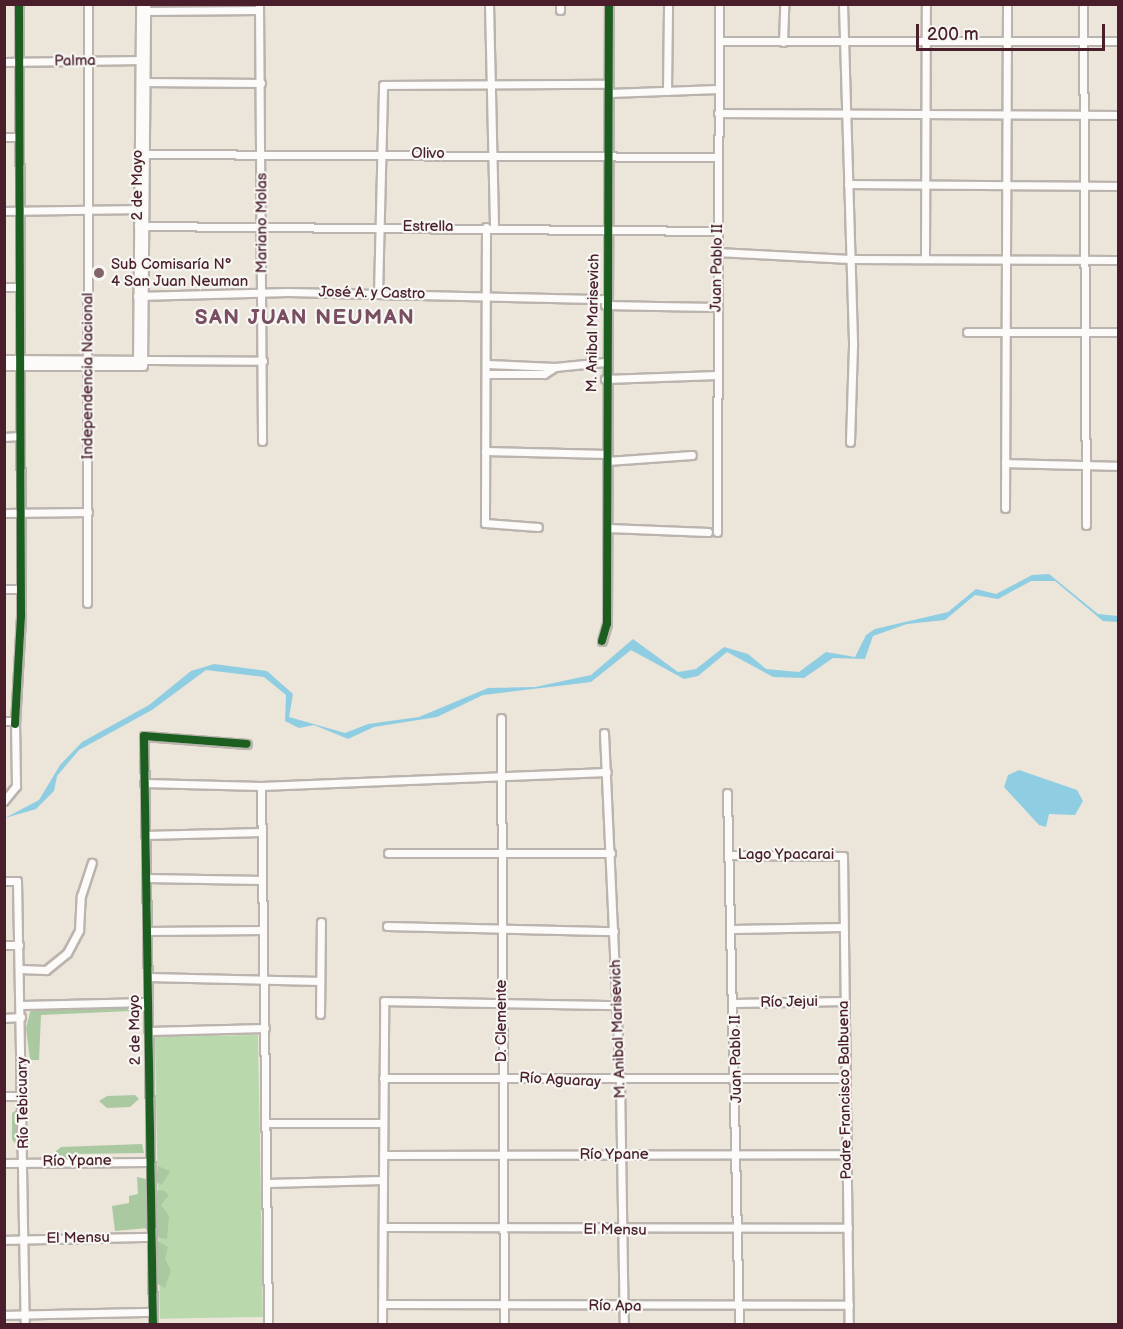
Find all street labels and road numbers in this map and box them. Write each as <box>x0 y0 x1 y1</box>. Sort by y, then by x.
street label: Palma <box>54 52 96 70</box>
street label: Olivo <box>411 145 445 163</box>
street label: 2 de Mayo <box>129 150 147 220</box>
street label: Mariano Molas <box>253 173 271 273</box>
street label: Estrella <box>403 218 453 236</box>
street label: Juan Pablo II <box>707 224 727 312</box>
street label: M. Anibal Marisevich <box>583 253 603 393</box>
street label: José A. y Castro <box>318 283 426 303</box>
street label: Independencia Nacional <box>79 293 97 459</box>
street label: Lago Ypacarai <box>737 846 835 864</box>
street label: M. Anibal Marisevich <box>607 959 629 1099</box>
street label: D. Clemente <box>493 980 511 1062</box>
street label: Río Jejui <box>760 992 818 1012</box>
street label: 2 de Mayo <box>125 994 145 1066</box>
street label: Padre Francisco Balbuena <box>834 1000 856 1180</box>
street label: Juan Pablo II <box>726 1015 746 1103</box>
street label: Río Tebicuary <box>13 1056 33 1150</box>
street label: Río Aguaray <box>519 1069 601 1091</box>
street label: Río Ypane <box>579 1146 649 1164</box>
street label: Río Ypane <box>42 1151 112 1171</box>
street label: El Mensu <box>583 1220 647 1240</box>
street label: El Mensu <box>46 1228 110 1248</box>
street label: Río Apa <box>588 1297 642 1315</box>

